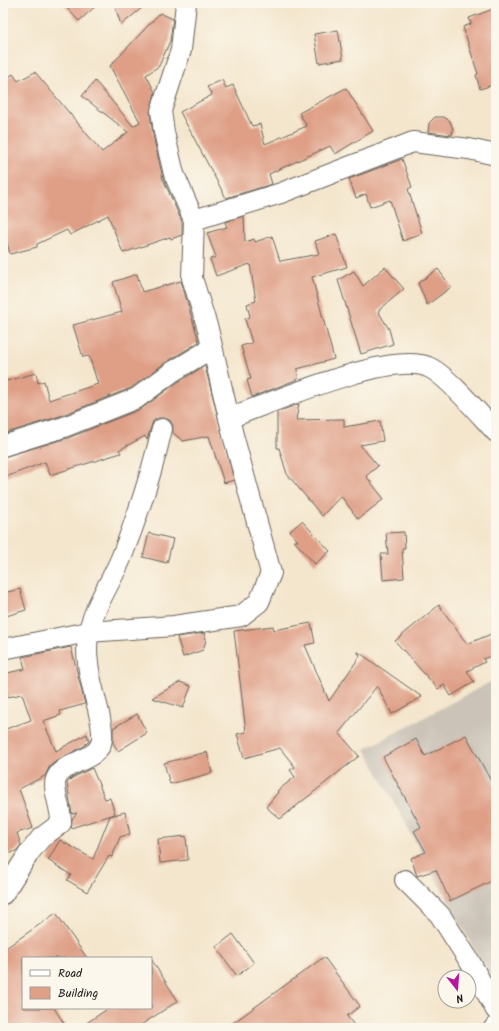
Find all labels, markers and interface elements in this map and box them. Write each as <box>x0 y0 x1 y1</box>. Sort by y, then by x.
legend <box>22 957 152 1009</box>
text: Road <box>58 964 83 983</box>
north arrow <box>437 969 477 1009</box>
text: Building <box>58 984 98 1003</box>
text: N <box>454 988 466 1007</box>

